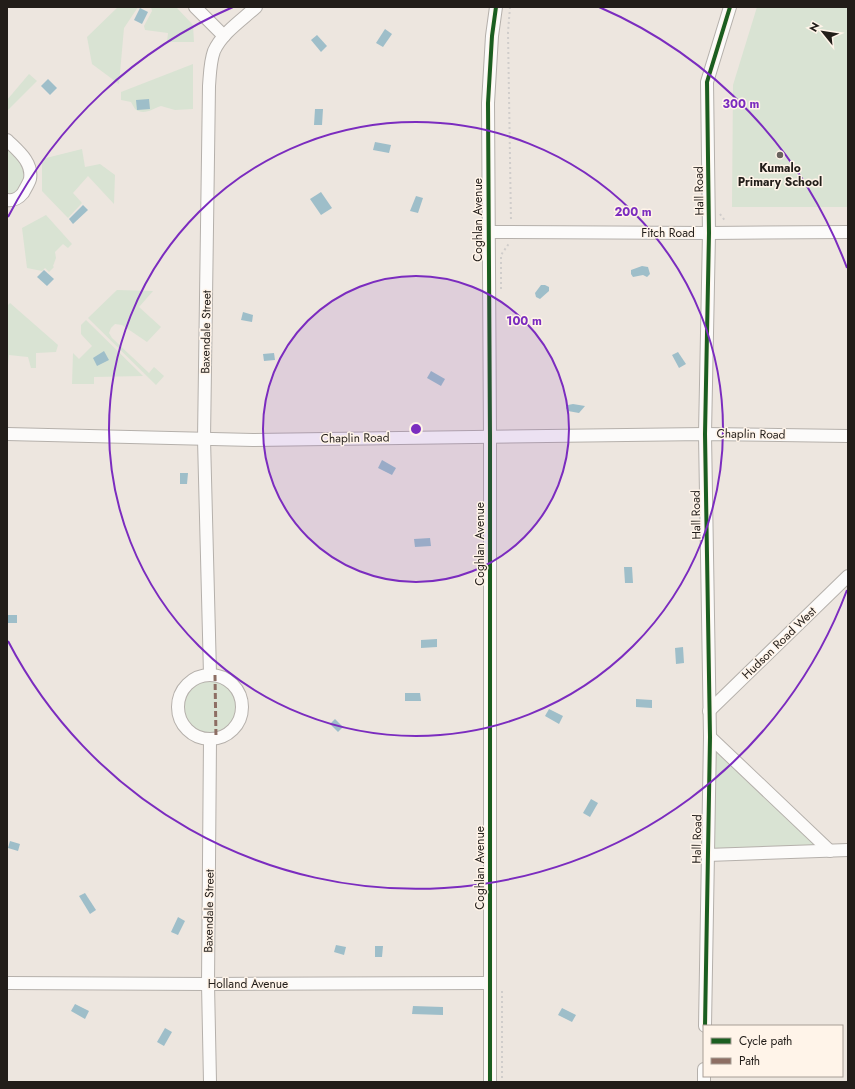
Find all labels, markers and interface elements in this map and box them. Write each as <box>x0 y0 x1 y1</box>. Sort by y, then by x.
north arrow <box>803 12 843 52</box>
text: N <box>805 19 823 35</box>
text: 300 m <box>723 95 760 113</box>
marker: Kumalo Primary School <box>775 150 785 160</box>
place label: Kumalo Primary School <box>738 159 822 191</box>
street label: Hall Road <box>690 166 708 216</box>
street label: Coghlan Avenue <box>469 178 487 262</box>
text: 200 m <box>614 203 652 221</box>
street label: Fitch Road <box>641 224 695 242</box>
street label: Baxendale Street <box>196 290 216 374</box>
text: 100 m <box>506 312 542 330</box>
centre of rings <box>409 422 423 436</box>
street label: Chaplin Road <box>716 424 786 444</box>
street label: Chaplin Road <box>320 428 390 448</box>
street label: Hall Road <box>687 490 705 540</box>
street label: Coghlan Avenue <box>471 502 489 586</box>
street label: Hudson Road West <box>738 603 820 683</box>
street label: Hall Road <box>688 814 706 864</box>
street label: Coghlan Avenue <box>471 826 489 910</box>
street label: Baxendale Street <box>199 869 219 953</box>
street label: Holland Avenue <box>208 975 288 993</box>
legend <box>703 1025 843 1077</box>
text: Cycle path <box>739 1032 792 1050</box>
text: Path <box>739 1052 760 1070</box>

